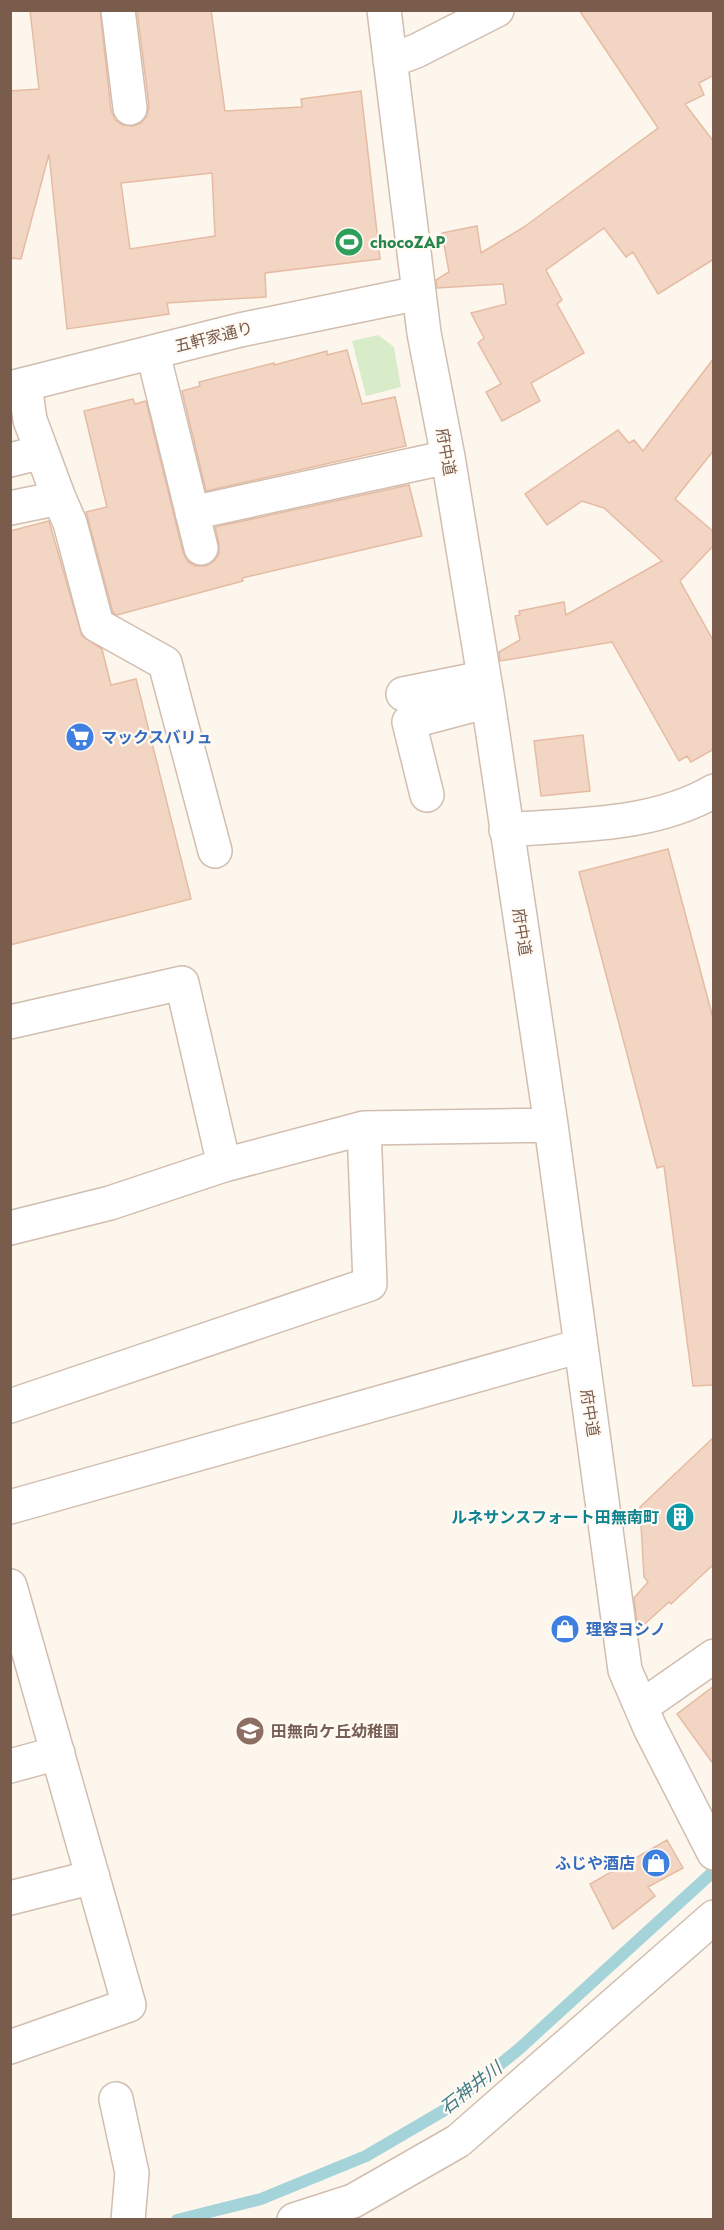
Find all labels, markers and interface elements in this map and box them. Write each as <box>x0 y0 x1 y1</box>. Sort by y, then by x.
sports icon: chocoZAP <box>333 226 365 258</box>
place label: chocoZAP <box>370 231 445 254</box>
street label: 五軒家通り <box>172 316 256 358</box>
street label: 府中道 <box>431 426 461 478</box>
supermarket icon: マックスバリュ <box>64 721 96 753</box>
place label: マックスバリュ <box>101 726 213 749</box>
street label: 府中道 <box>507 906 537 958</box>
street label: 府中道 <box>575 1387 605 1439</box>
building icon: ルネサンスフォート田無南町 <box>664 1501 696 1533</box>
place label: ルネサンスフォート田無南町 <box>451 1506 659 1529</box>
shop icon: 理容ヨシノ <box>549 1613 581 1645</box>
place label: 理容ヨシノ <box>586 1618 666 1641</box>
school or university icon: 田無向ケ丘幼稚園 <box>234 1715 266 1747</box>
place label: 田無向ケ丘幼稚園 <box>271 1720 399 1743</box>
shop icon: ふじや酒店 <box>640 1847 672 1879</box>
place label: ふじや酒店 <box>555 1852 635 1875</box>
water label: 石神井川 <box>435 2054 509 2120</box>

